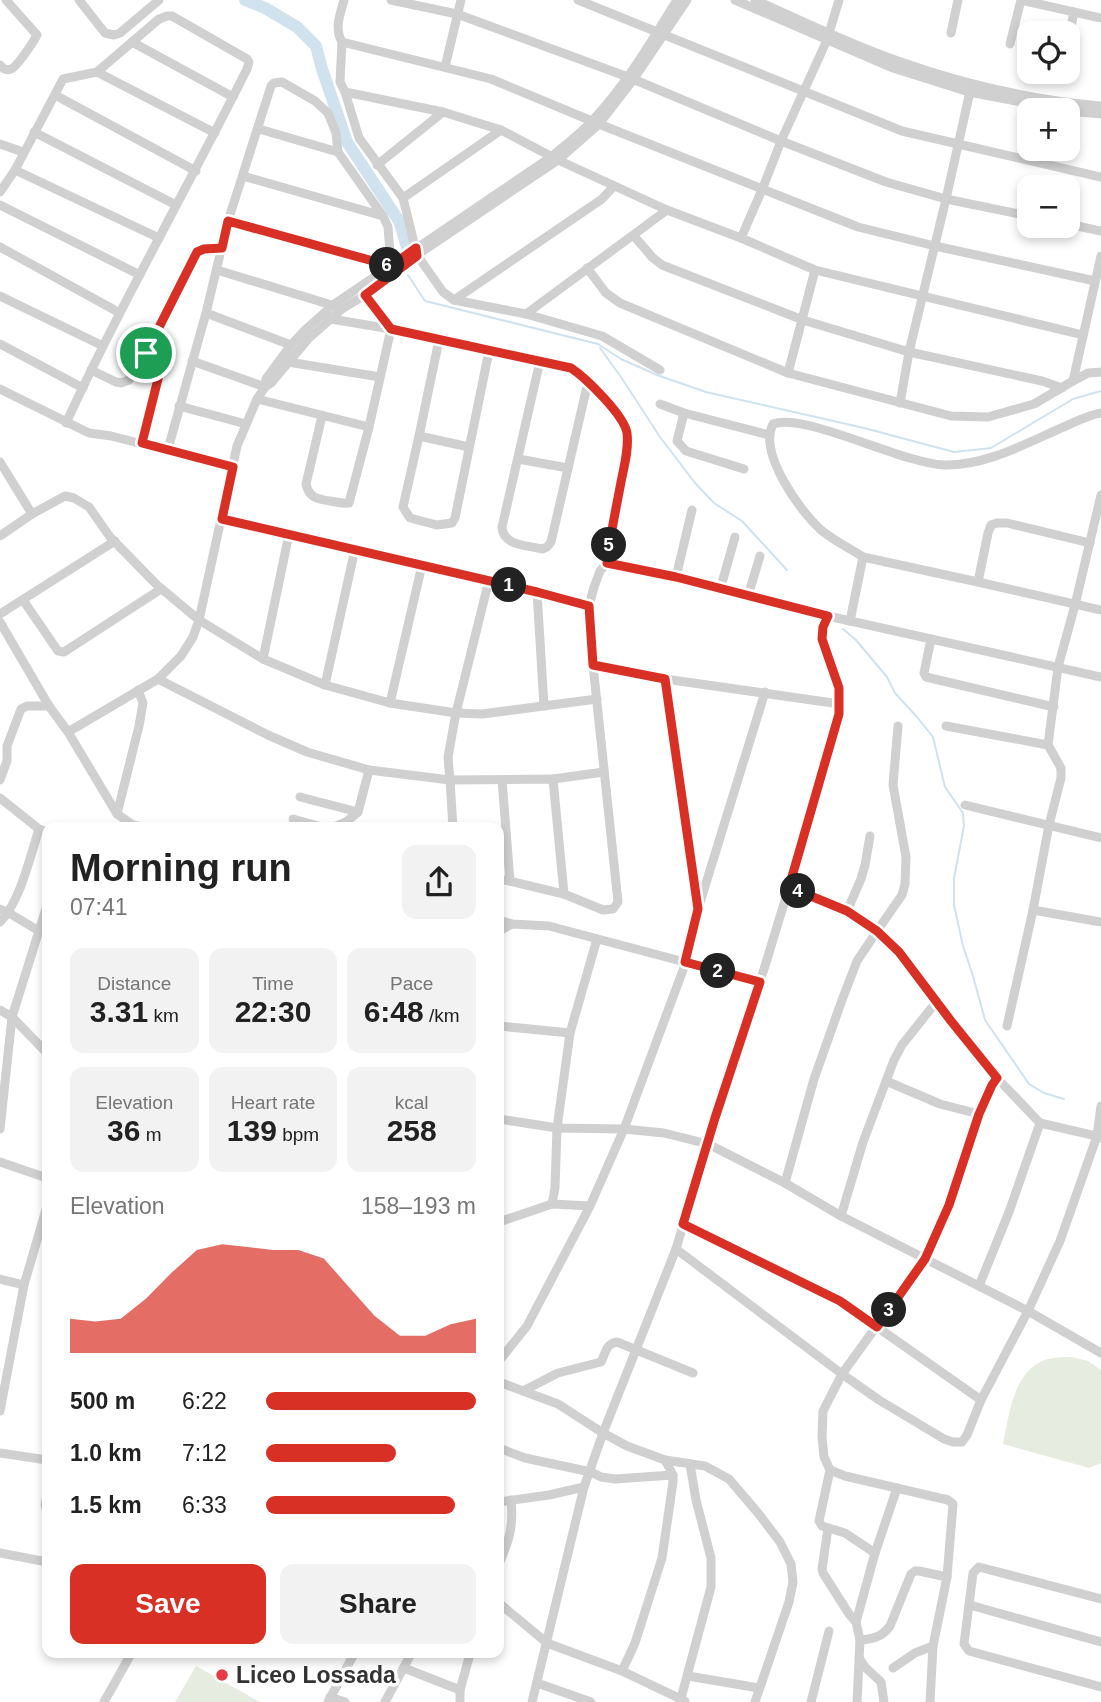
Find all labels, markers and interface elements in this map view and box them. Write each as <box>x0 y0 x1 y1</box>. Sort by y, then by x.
map controls <box>1017 21 1080 238</box>
button: locate <box>1017 21 1080 84</box>
button: + <box>1017 98 1080 161</box>
button: − <box>1017 175 1080 238</box>
pin: 6 <box>370 247 404 282</box>
text: 6 <box>381 254 392 275</box>
pin <box>116 323 176 383</box>
icon: arrive <box>127 334 165 372</box>
pin: 5 <box>592 528 626 562</box>
text: 5 <box>603 534 614 555</box>
pin: 1 <box>491 568 526 602</box>
text: 1 <box>503 574 514 595</box>
button: share <box>402 845 476 919</box>
text: Morning run <box>70 847 292 889</box>
pin: 4 <box>780 874 816 908</box>
text: 4 <box>792 880 803 901</box>
text: 07:41 <box>70 894 128 920</box>
pin: 2 <box>700 954 736 988</box>
text: 2 <box>712 960 723 981</box>
text: Distance <box>97 973 171 994</box>
text: Time <box>252 973 294 994</box>
text: Pace <box>390 973 433 994</box>
text: 3.31 <box>90 995 148 1028</box>
text: 22:30 <box>235 995 311 1028</box>
text: 6:48 <box>364 995 424 1028</box>
text: km <box>148 1005 179 1026</box>
text: /km <box>424 1005 460 1026</box>
text: Elevation <box>95 1092 173 1113</box>
text: Heart rate <box>231 1092 315 1113</box>
text: kcal <box>395 1092 429 1113</box>
text: 36 <box>107 1114 140 1147</box>
text: 139 <box>227 1114 277 1147</box>
text: 258 <box>387 1114 437 1147</box>
text: m <box>140 1124 162 1145</box>
text: bpm <box>277 1124 319 1145</box>
text: Elevation <box>70 1193 165 1219</box>
text: 158–193 m <box>361 1193 476 1219</box>
pin: 3 <box>872 1292 906 1328</box>
text: 3 <box>883 1299 894 1320</box>
text: 500 m <box>70 1388 135 1414</box>
text: 6:22 <box>182 1388 227 1414</box>
text: 1.0 km <box>70 1440 142 1466</box>
text: 7:12 <box>182 1440 227 1466</box>
text: 1.5 km <box>70 1492 142 1518</box>
text: 6:33 <box>182 1492 227 1518</box>
button: Save <box>70 1564 266 1644</box>
button: Share <box>280 1564 476 1644</box>
place label: Liceo Lossada <box>236 1662 396 1688</box>
marker: Liceo Lossada <box>214 1667 230 1683</box>

